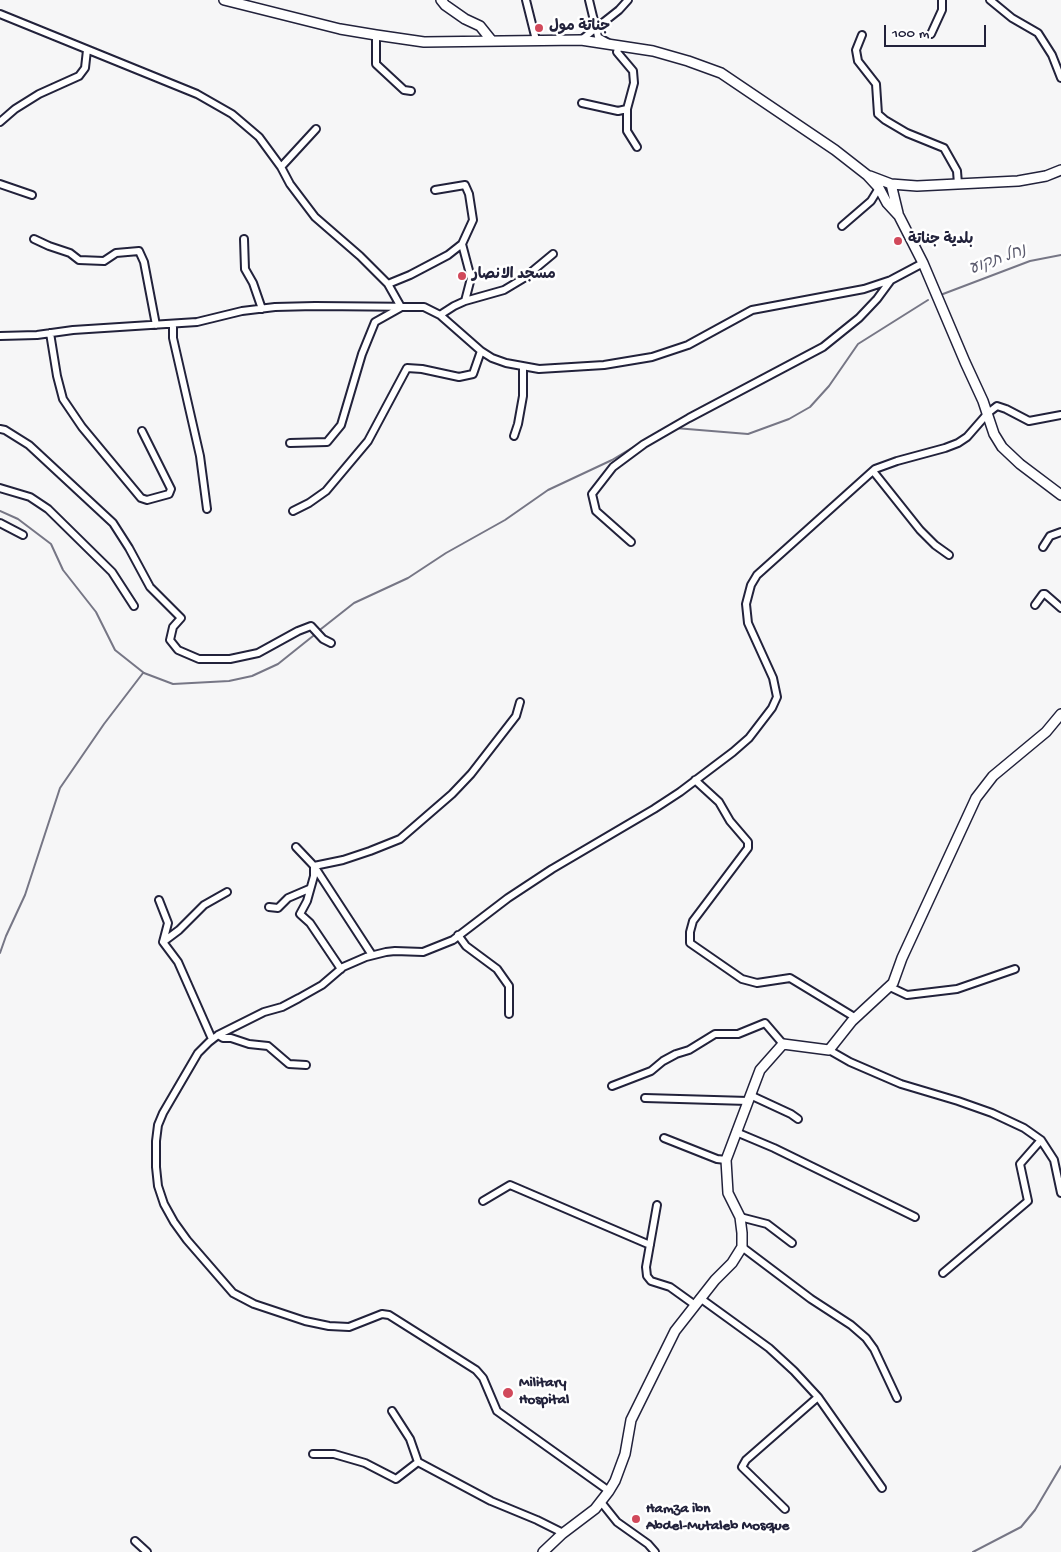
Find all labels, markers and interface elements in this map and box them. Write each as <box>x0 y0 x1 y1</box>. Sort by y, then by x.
scale bar <box>886 15 988 47</box>
place label: جناتة مول <box>549 19 610 37</box>
marker: جناتة مول <box>533 22 545 34</box>
text: 100 m <box>892 25 929 43</box>
place label: بلدية جناتة <box>908 232 973 250</box>
marker: بلدية جناتة <box>892 235 904 247</box>
water label: נחל תקוע <box>967 242 1029 280</box>
place label: مسجد الانصار <box>472 267 556 285</box>
marker: مسجد الانصار <box>456 270 468 282</box>
place label: Military Hospital <box>519 1375 569 1410</box>
marker: Military Hospital <box>501 1386 515 1400</box>
place label: Hamza ibn Abdel-Mutaleb Mosque <box>646 1501 789 1536</box>
marker: Hamza ibn Abdel-Mutaleb Mosque <box>630 1513 642 1525</box>

